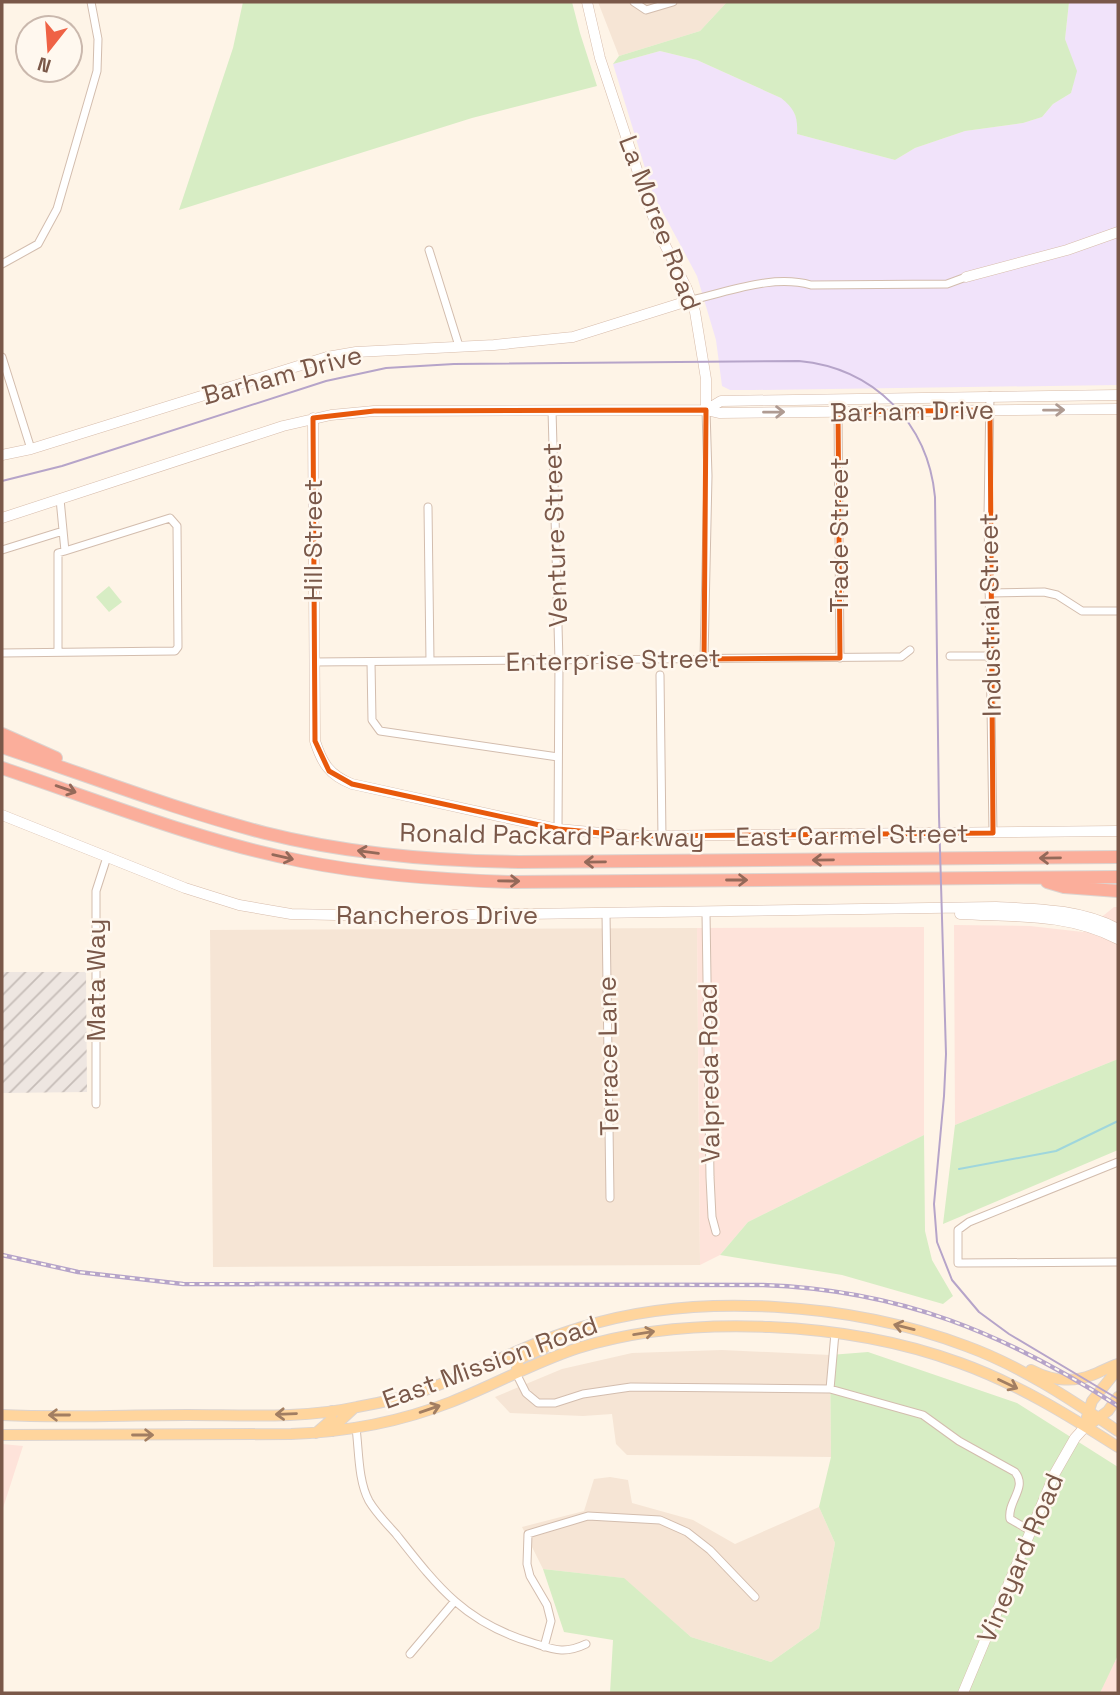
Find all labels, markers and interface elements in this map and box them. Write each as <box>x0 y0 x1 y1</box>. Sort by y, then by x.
north arrow <box>14 14 84 84</box>
text: N <box>34 51 54 79</box>
street label: La Moree Road <box>611 131 709 315</box>
street label: Barham Drive <box>198 337 366 413</box>
street label: Barham Drive <box>830 393 994 429</box>
one-way arrow <box>1042 403 1065 417</box>
one-way arrow <box>762 405 785 419</box>
street label: Venture Street <box>535 442 575 628</box>
street label: Trade Street <box>822 457 856 613</box>
street label: Hill Street <box>296 479 330 601</box>
street label: Industrial Street <box>971 513 1009 717</box>
street label: Enterprise Street <box>505 641 721 679</box>
one-way arrow <box>55 784 77 797</box>
street label: Ronald Packard Parkway <box>399 815 705 855</box>
street label: East Carmel Street <box>735 816 969 854</box>
one-way arrow <box>357 846 380 859</box>
one-way arrow <box>271 851 294 864</box>
one-way arrow <box>1039 851 1062 865</box>
one-way arrow <box>811 853 834 867</box>
one-way arrow <box>584 855 607 869</box>
one-way arrow <box>725 873 748 887</box>
one-way arrow <box>497 875 520 888</box>
street label: Rancheros Drive <box>336 898 538 932</box>
street label: Mata Way <box>79 919 113 1041</box>
street label: Terrace Lane <box>590 976 626 1136</box>
street label: Valpreda Road <box>690 983 728 1163</box>
street label: East Mission Road <box>378 1307 602 1417</box>
one-way arrow <box>893 1319 915 1332</box>
one-way arrow <box>632 1327 655 1340</box>
one-way arrow <box>997 1377 1018 1391</box>
one-way arrow <box>419 1402 441 1414</box>
one-way arrow <box>275 1407 298 1421</box>
one-way arrow <box>48 1408 71 1422</box>
one-way arrow <box>132 1428 155 1442</box>
street label: Vineyard Road <box>969 1468 1071 1648</box>

